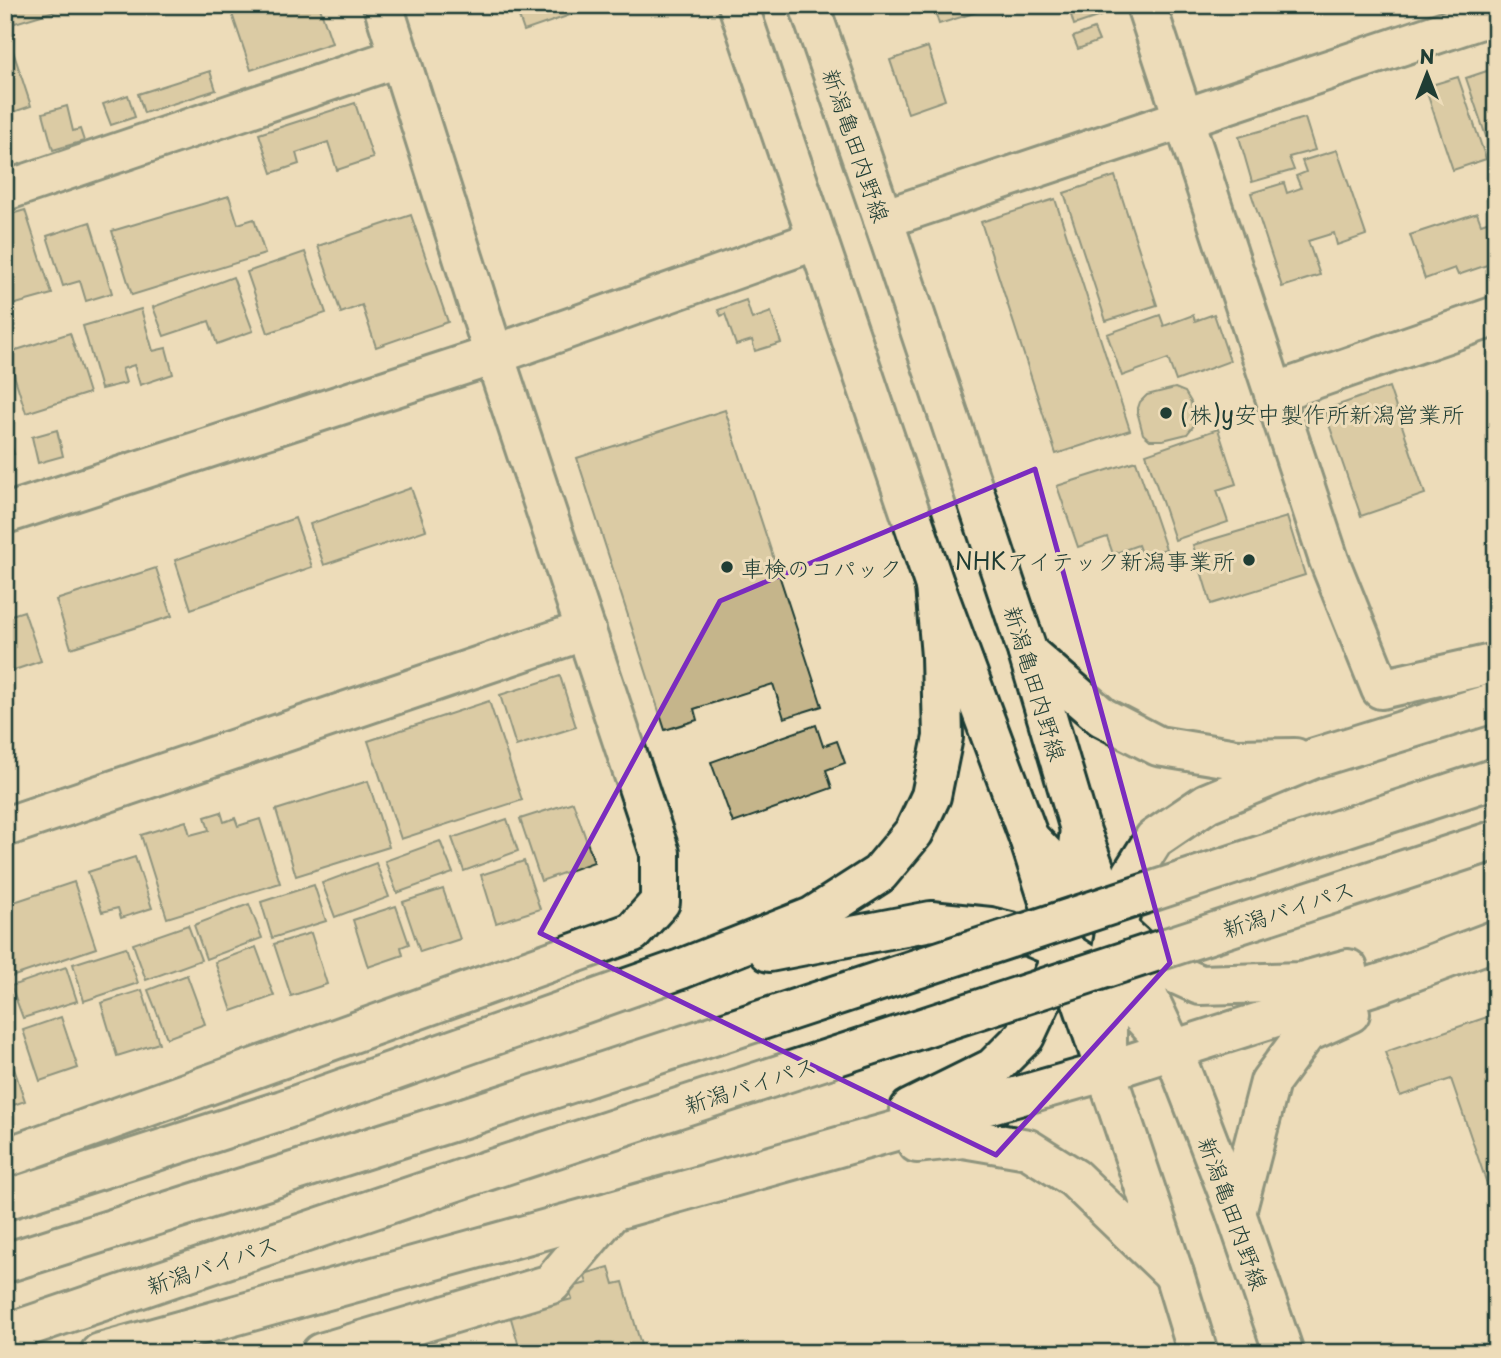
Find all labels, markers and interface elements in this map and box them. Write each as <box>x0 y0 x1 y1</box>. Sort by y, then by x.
north arrow <box>1392 38 1462 108</box>
text: N <box>1419 42 1435 70</box>
street label: 新潟亀田内野線 <box>814 63 900 227</box>
place label: (株)y安中製作所新潟営業所 <box>1180 396 1464 431</box>
marker: (株)y安中製作所新潟営業所 <box>1158 405 1174 421</box>
place label: NHKアイテック新潟事業所 <box>955 543 1235 578</box>
place label: 車検のコパック <box>741 550 902 585</box>
marker: NHKアイテック新潟事業所 <box>1241 552 1257 568</box>
marker: 車検のコパック <box>719 559 735 575</box>
street label: 新潟亀田内野線 <box>996 601 1076 765</box>
street label: 新潟バイパス <box>1217 870 1359 946</box>
street label: 新潟バイパス <box>679 1046 821 1122</box>
street label: 新潟亀田内野線 <box>1190 1131 1278 1295</box>
street label: 新潟バイパス <box>141 1225 283 1303</box>

